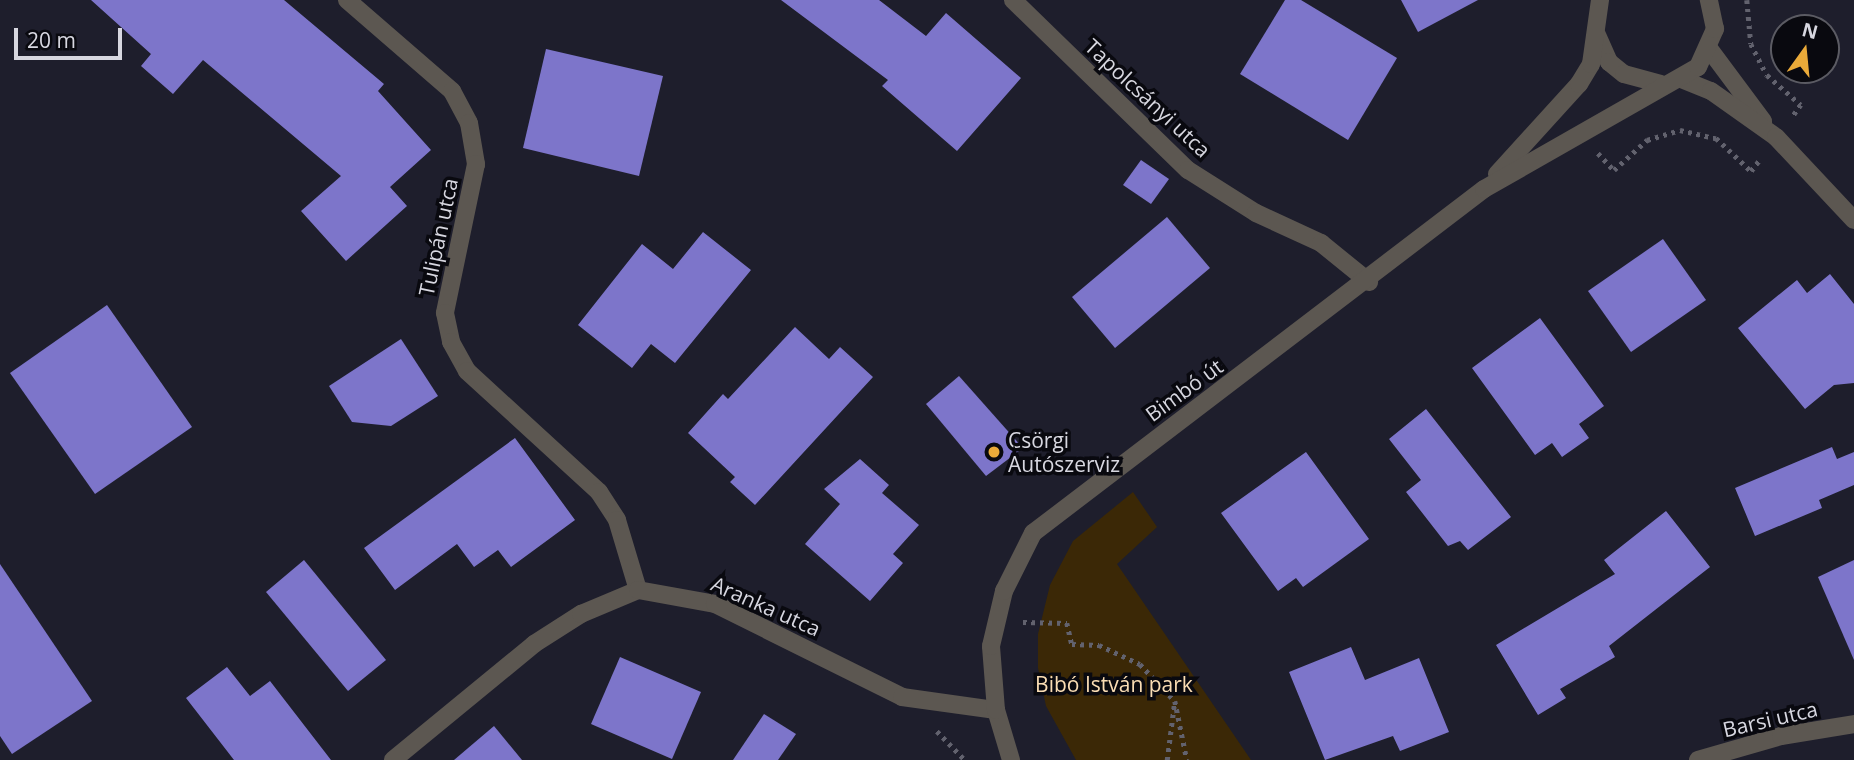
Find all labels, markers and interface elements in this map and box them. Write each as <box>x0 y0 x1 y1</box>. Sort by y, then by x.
scale bar <box>18 14 126 58</box>
north arrow <box>1770 14 1840 84</box>
text: N <box>1799 16 1821 45</box>
text: 20 m <box>27 26 76 54</box>
street label: Tapolcsányi utca <box>1080 34 1216 162</box>
street label: Tulipán utca <box>413 176 463 298</box>
street label: Bimbó út <box>1140 353 1228 427</box>
place label: Csörgi Autószerviz <box>1008 427 1120 477</box>
marker: Csörgi Autószerviz <box>986 444 1002 460</box>
street label: Aranka utca <box>708 571 824 641</box>
park label: Bibó István park <box>1035 671 1193 697</box>
street label: Barsi utca <box>1720 696 1820 742</box>

